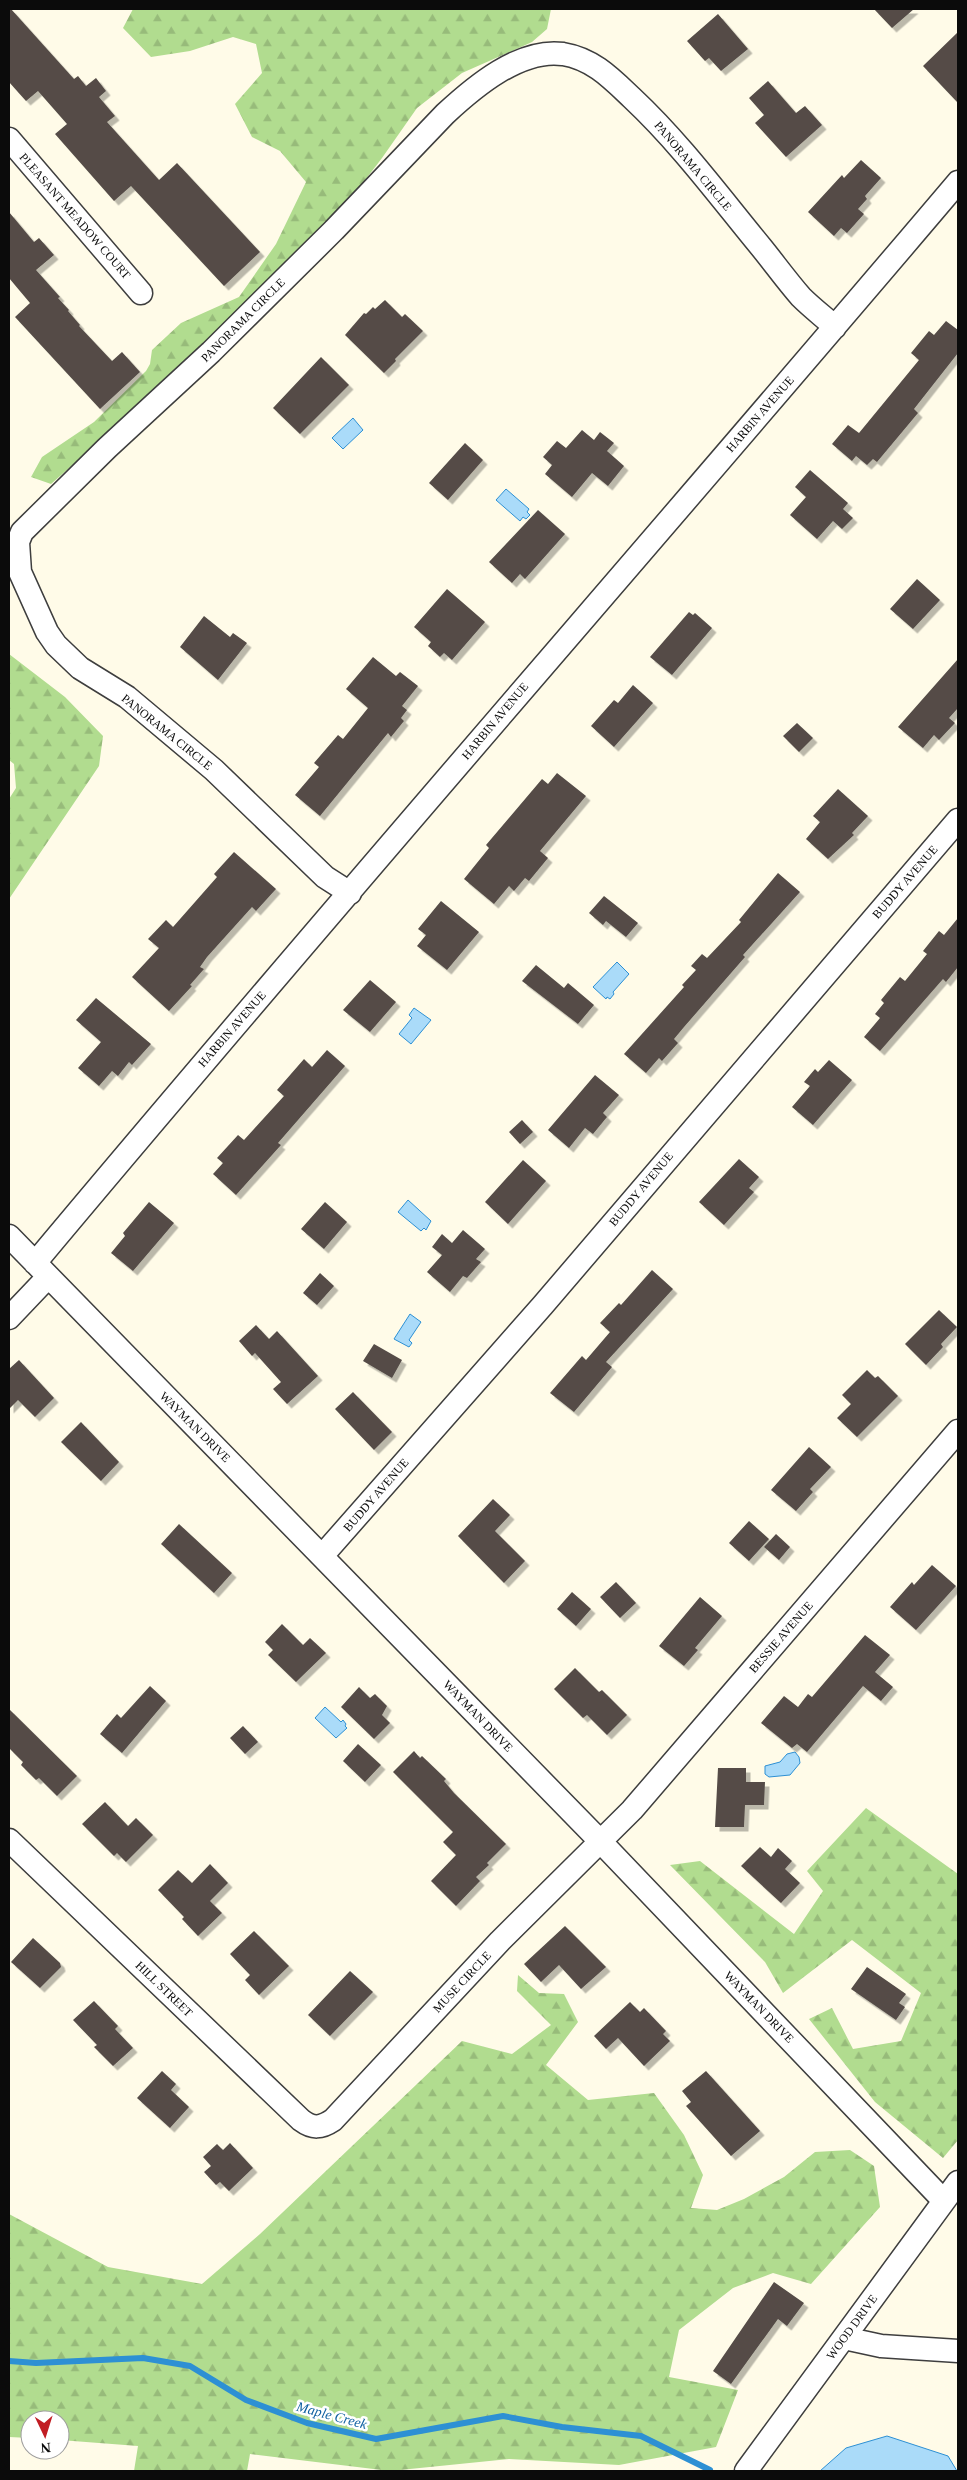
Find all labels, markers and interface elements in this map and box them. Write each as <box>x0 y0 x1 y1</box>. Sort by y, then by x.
street label: PANORAMA CIRCLE <box>651 118 735 214</box>
street label: PLEASANT MEADOW COURT <box>17 150 134 282</box>
street label: PANORAMA CIRCLE <box>198 275 288 365</box>
street label: HARBIN AVENUE <box>723 373 797 455</box>
street label: HARBIN AVENUE <box>459 680 531 762</box>
street label: PANORAMA CIRCLE <box>119 691 215 773</box>
street label: BUDDY AVENUE <box>869 843 941 921</box>
street label: HARBIN AVENUE <box>195 988 269 1070</box>
street label: BUDDY AVENUE <box>606 1149 676 1229</box>
street label: WAYMAN DRIVE <box>157 1389 233 1465</box>
street label: BUDDY AVENUE <box>340 1456 412 1534</box>
street label: BESSIE AVENUE <box>746 1598 816 1676</box>
street label: WAYMAN DRIVE <box>440 1677 516 1755</box>
street label: MUSE CIRCLE <box>430 1948 494 2016</box>
street label: HILL STREET <box>133 1958 196 2020</box>
street label: WAYMAN DRIVE <box>721 1968 797 2046</box>
street label: WOOD DRIVE <box>824 2292 880 2362</box>
water label: Maple Creek <box>294 2399 369 2432</box>
north arrow <box>20 2410 70 2460</box>
text: N <box>40 2440 51 2455</box>

